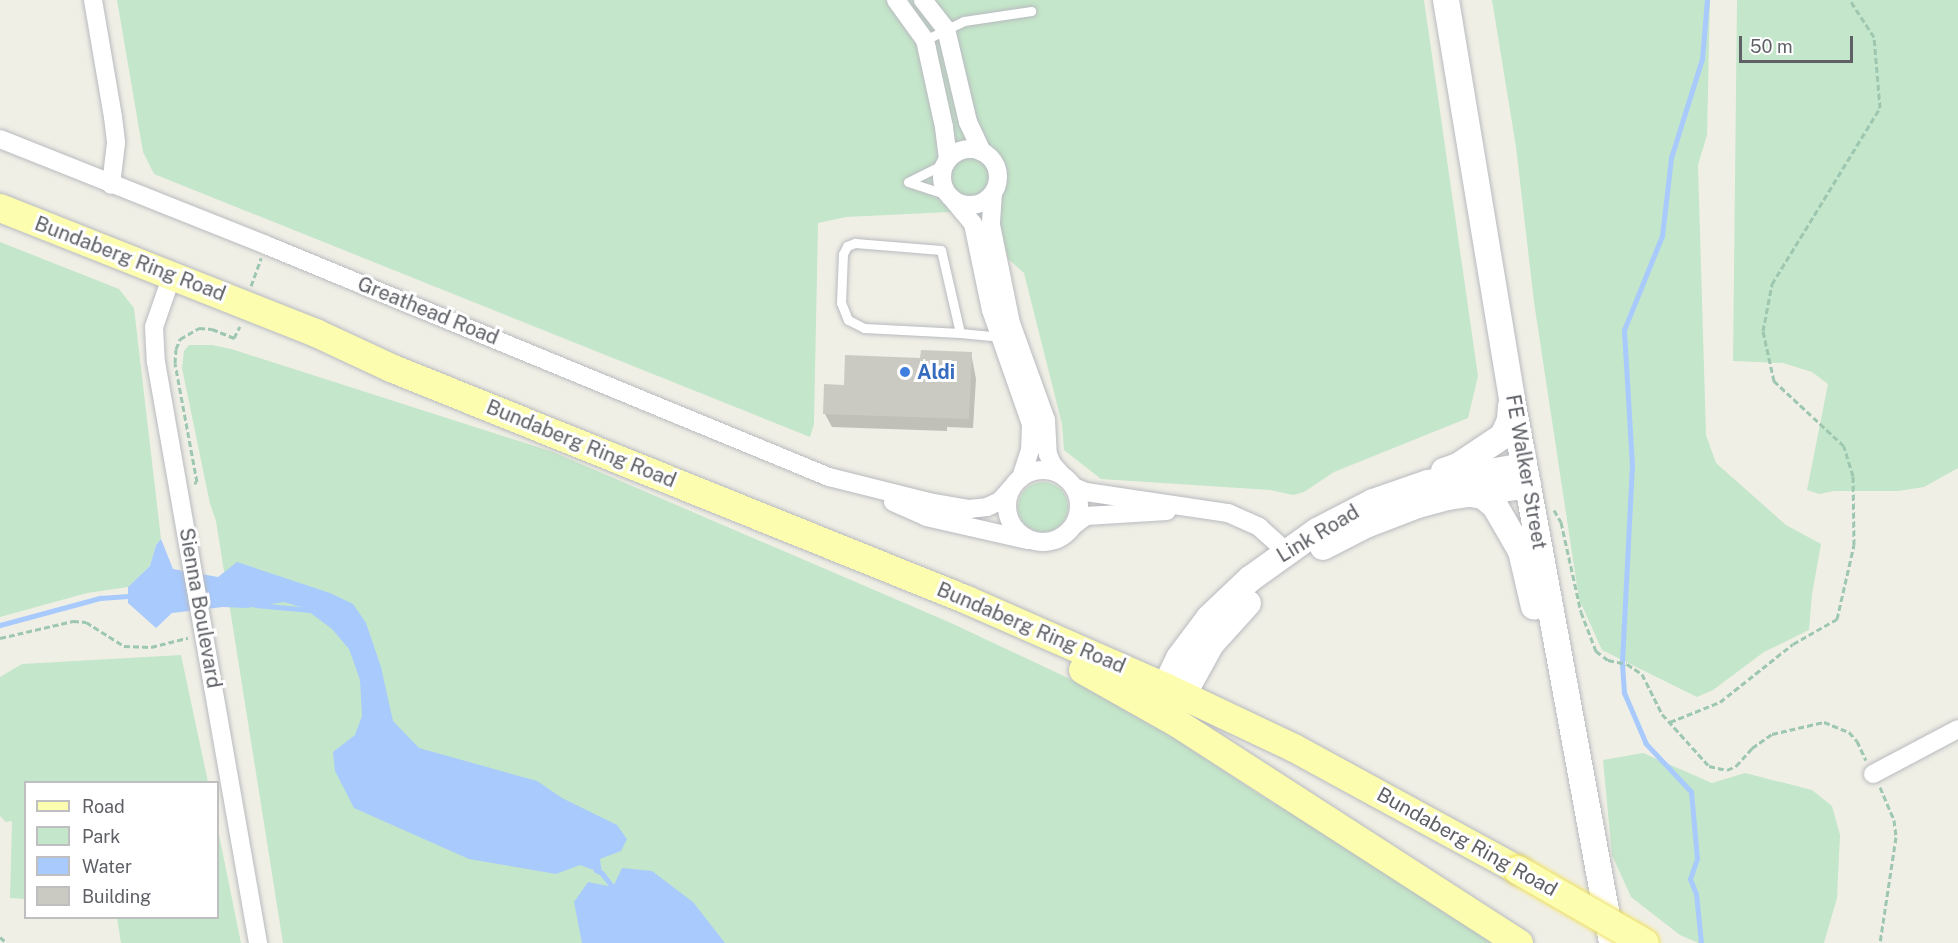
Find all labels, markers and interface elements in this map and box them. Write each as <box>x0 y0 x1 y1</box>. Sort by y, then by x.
scale bar <box>1742 24 1856 62</box>
text: 50 m <box>1750 36 1793 57</box>
street label: Bundaberg Ring Road <box>31 212 229 306</box>
street label: Greathead Road <box>354 272 502 350</box>
place label: Aldi <box>917 360 955 384</box>
marker: Aldi <box>898 365 912 379</box>
street label: FE Walker Street <box>1501 392 1551 552</box>
street label: Bundaberg Ring Road <box>483 395 679 493</box>
street label: Link Road <box>1273 500 1363 568</box>
street label: Sienna Boulevard <box>174 526 226 690</box>
street label: Bundaberg Ring Road <box>933 577 1129 679</box>
legend <box>24 781 219 919</box>
street label: Bundaberg Ring Road <box>1373 782 1561 902</box>
text: Road <box>82 796 125 817</box>
text: Park <box>82 826 120 847</box>
text: Water <box>82 856 132 877</box>
text: Building <box>82 886 151 907</box>

